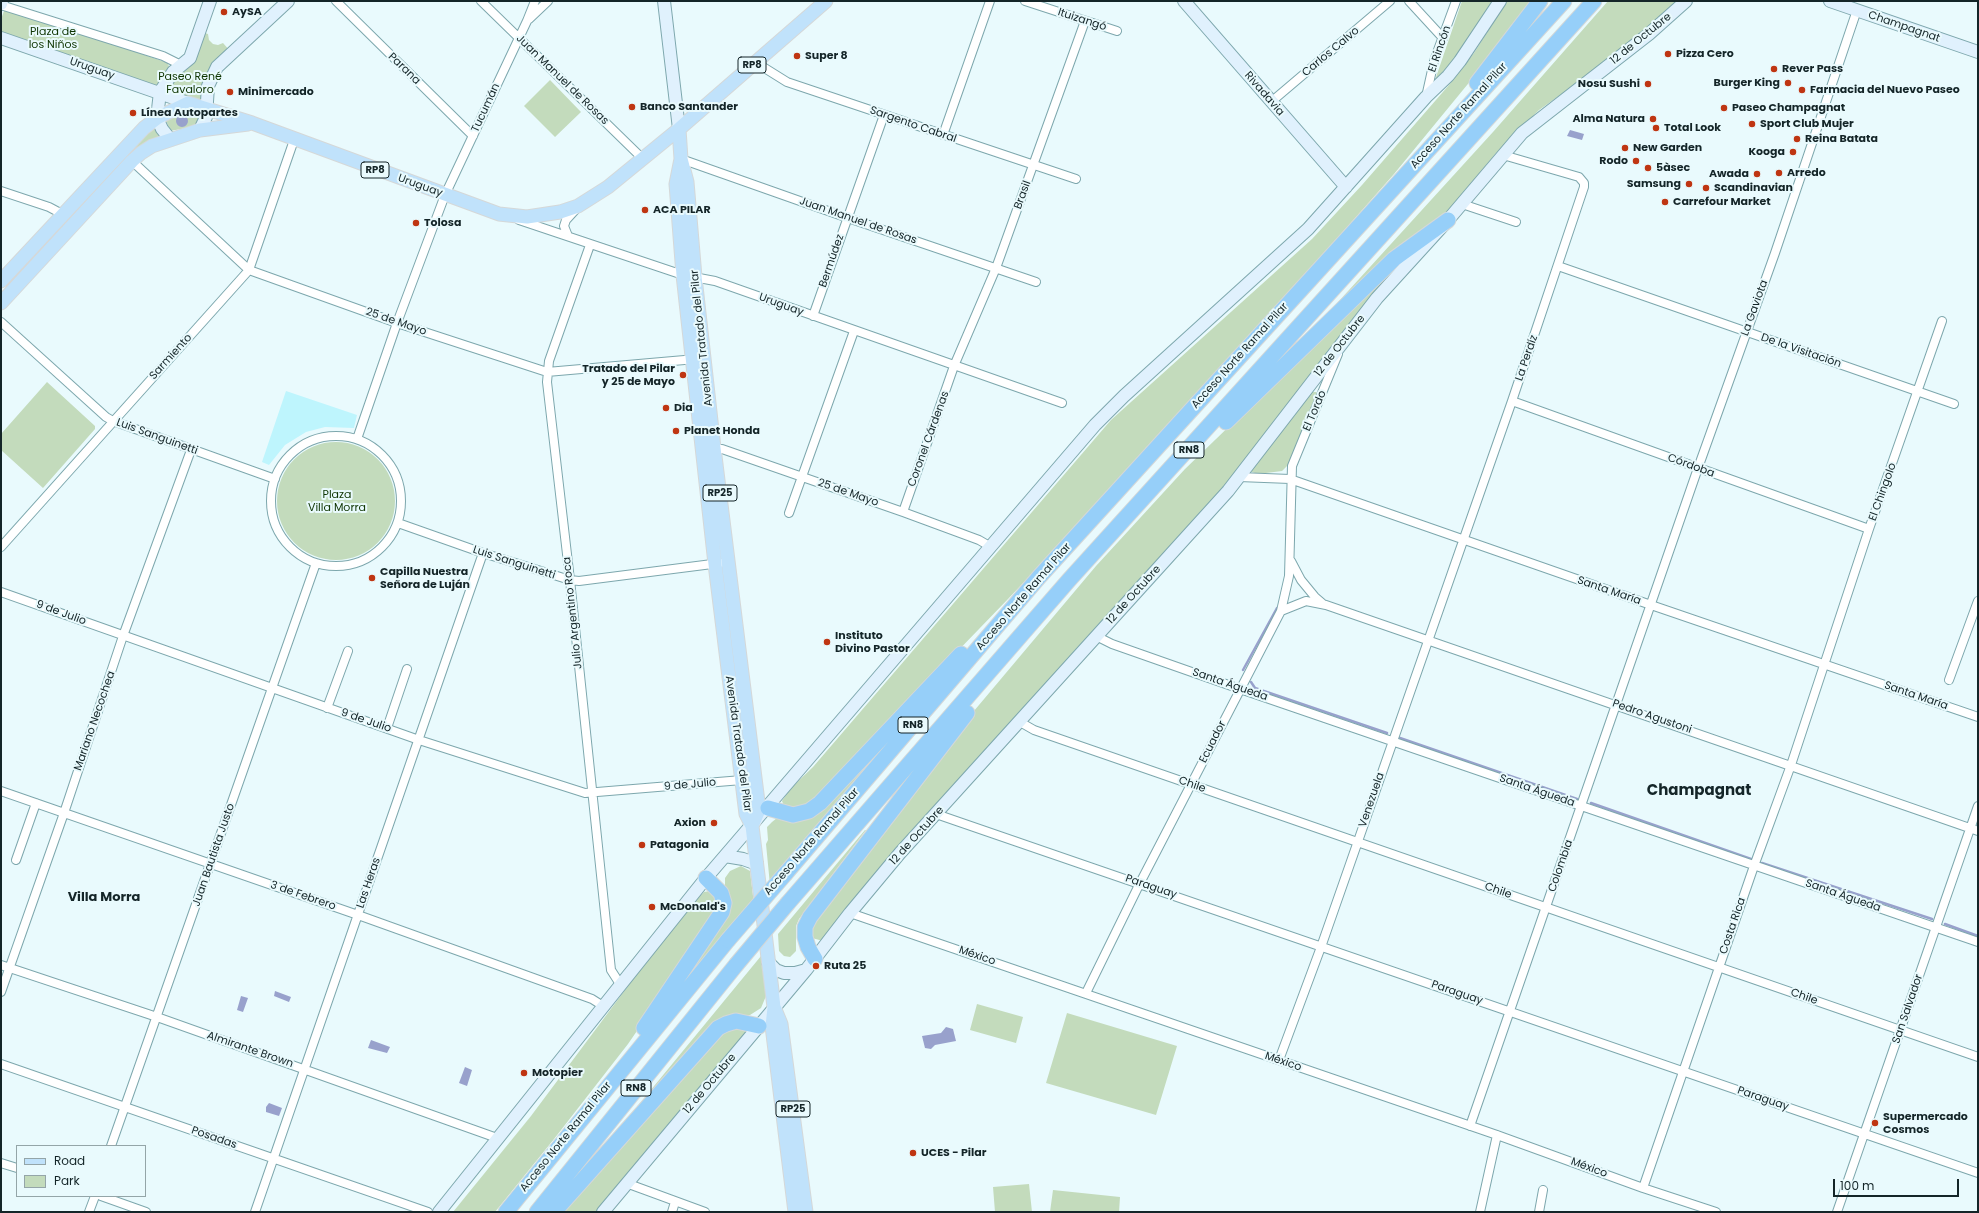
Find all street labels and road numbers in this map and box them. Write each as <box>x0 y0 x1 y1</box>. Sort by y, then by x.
street label: Ituizangó <box>1056 6 1108 34</box>
street label: Champagnat <box>1866 9 1942 45</box>
street label: 12 de Octubre <box>1608 10 1674 68</box>
street label: Carlos Calvo <box>1300 24 1362 80</box>
street label: El Rincón <box>1426 24 1454 74</box>
street label: Juan Manuel de Rosas <box>513 32 611 128</box>
street label: Parana <box>385 50 423 88</box>
street label: Uruguay <box>68 55 116 83</box>
road number: RP8 <box>738 57 766 73</box>
street label: Acceso Norte Ramal Pilar <box>1408 60 1510 172</box>
street label: Rivadavia <box>1241 69 1287 119</box>
street label: Tucumán <box>469 81 503 135</box>
street label: Sargento Cabral <box>868 104 958 146</box>
road number: RP8 <box>361 162 389 178</box>
street label: Uruguay <box>396 172 444 200</box>
street label: Brasil <box>1012 179 1034 211</box>
street label: Juan Manuel de Rosas <box>797 195 919 247</box>
street label: Bermúdez <box>817 233 847 289</box>
street label: Avenida Tratado del Pilar <box>688 269 716 407</box>
street label: La Gaviota <box>1739 278 1771 338</box>
street label: Uruguay <box>757 291 805 319</box>
street label: Acceso Norte Ramal Pilar <box>1189 300 1291 412</box>
street label: 25 de Mayo <box>364 305 428 339</box>
street label: 12 de Octubre <box>1312 313 1368 379</box>
street label: Sarmiento <box>147 331 195 383</box>
street label: De la Visitación <box>1759 331 1843 371</box>
street label: La Perdíz <box>1513 333 1541 383</box>
street label: Coronel Cárdenas <box>906 389 952 489</box>
street label: El Tordo <box>1301 389 1329 433</box>
street label: Luis Sanguinetti <box>114 416 200 458</box>
road number: RN8 <box>1174 442 1204 458</box>
street label: Córdoba <box>1666 451 1716 481</box>
street label: El Chingolo <box>1866 461 1900 523</box>
street label: 25 de Mayo <box>816 476 880 510</box>
road number: RP25 <box>703 485 737 501</box>
street label: Acceso Norte Ramal Pilar <box>974 541 1074 653</box>
street label: Luis Sanguinetti <box>471 543 557 583</box>
street label: Julio Argentino Roca <box>561 556 585 670</box>
street label: 12 de Octubre <box>1104 563 1164 627</box>
street label: Santa María <box>1575 574 1643 608</box>
street label: 9 de Julio <box>34 598 88 628</box>
street label: Santa Águeda <box>1191 666 1269 704</box>
street label: Mariano Necochea <box>72 669 118 773</box>
street label: Avenida Tratado del Pilar <box>722 675 754 813</box>
street label: Santa María <box>1882 679 1950 713</box>
street label: Pedro Agustoni <box>1611 697 1693 737</box>
street label: 9 de Julio <box>339 706 393 736</box>
road number: RN8 <box>898 717 928 733</box>
street label: Ecuador <box>1197 719 1229 765</box>
street label: Venezuela <box>1356 771 1388 829</box>
street label: Santa Águeda <box>1498 772 1576 810</box>
street label: Chile <box>1177 774 1207 796</box>
street label: 9 de Julio <box>663 776 717 794</box>
street label: Acceso Norte Ramal Pilar <box>762 786 862 898</box>
street label: Juan Bautista Justo <box>190 802 238 908</box>
street label: 12 de Octubre <box>887 804 947 868</box>
street label: Colombia <box>1546 838 1576 894</box>
street label: Las Heras <box>354 856 384 910</box>
street label: Paraguay <box>1124 872 1178 902</box>
street label: Santa Águeda <box>1804 877 1882 915</box>
street label: 3 de Febrero <box>268 879 338 913</box>
street label: Chile <box>1483 880 1513 902</box>
street label: Costa Rica <box>1717 896 1749 956</box>
street label: México <box>957 944 997 968</box>
street label: San Salvador <box>1890 973 1926 1045</box>
street label: Paraguay <box>1430 978 1484 1008</box>
street label: Chile <box>1789 986 1819 1008</box>
street label: Almirante Brown <box>205 1029 295 1071</box>
street label: México <box>1263 1050 1303 1074</box>
street label: 12 de Octubre <box>681 1051 739 1117</box>
street label: Acceso Norte Ramal Pilar <box>518 1079 614 1195</box>
road number: RN8 <box>621 1080 651 1096</box>
street label: Paraguay <box>1736 1084 1790 1114</box>
road number: RP25 <box>776 1101 810 1117</box>
street label: Posadas <box>190 1124 238 1152</box>
street label: México <box>1569 1155 1609 1181</box>

